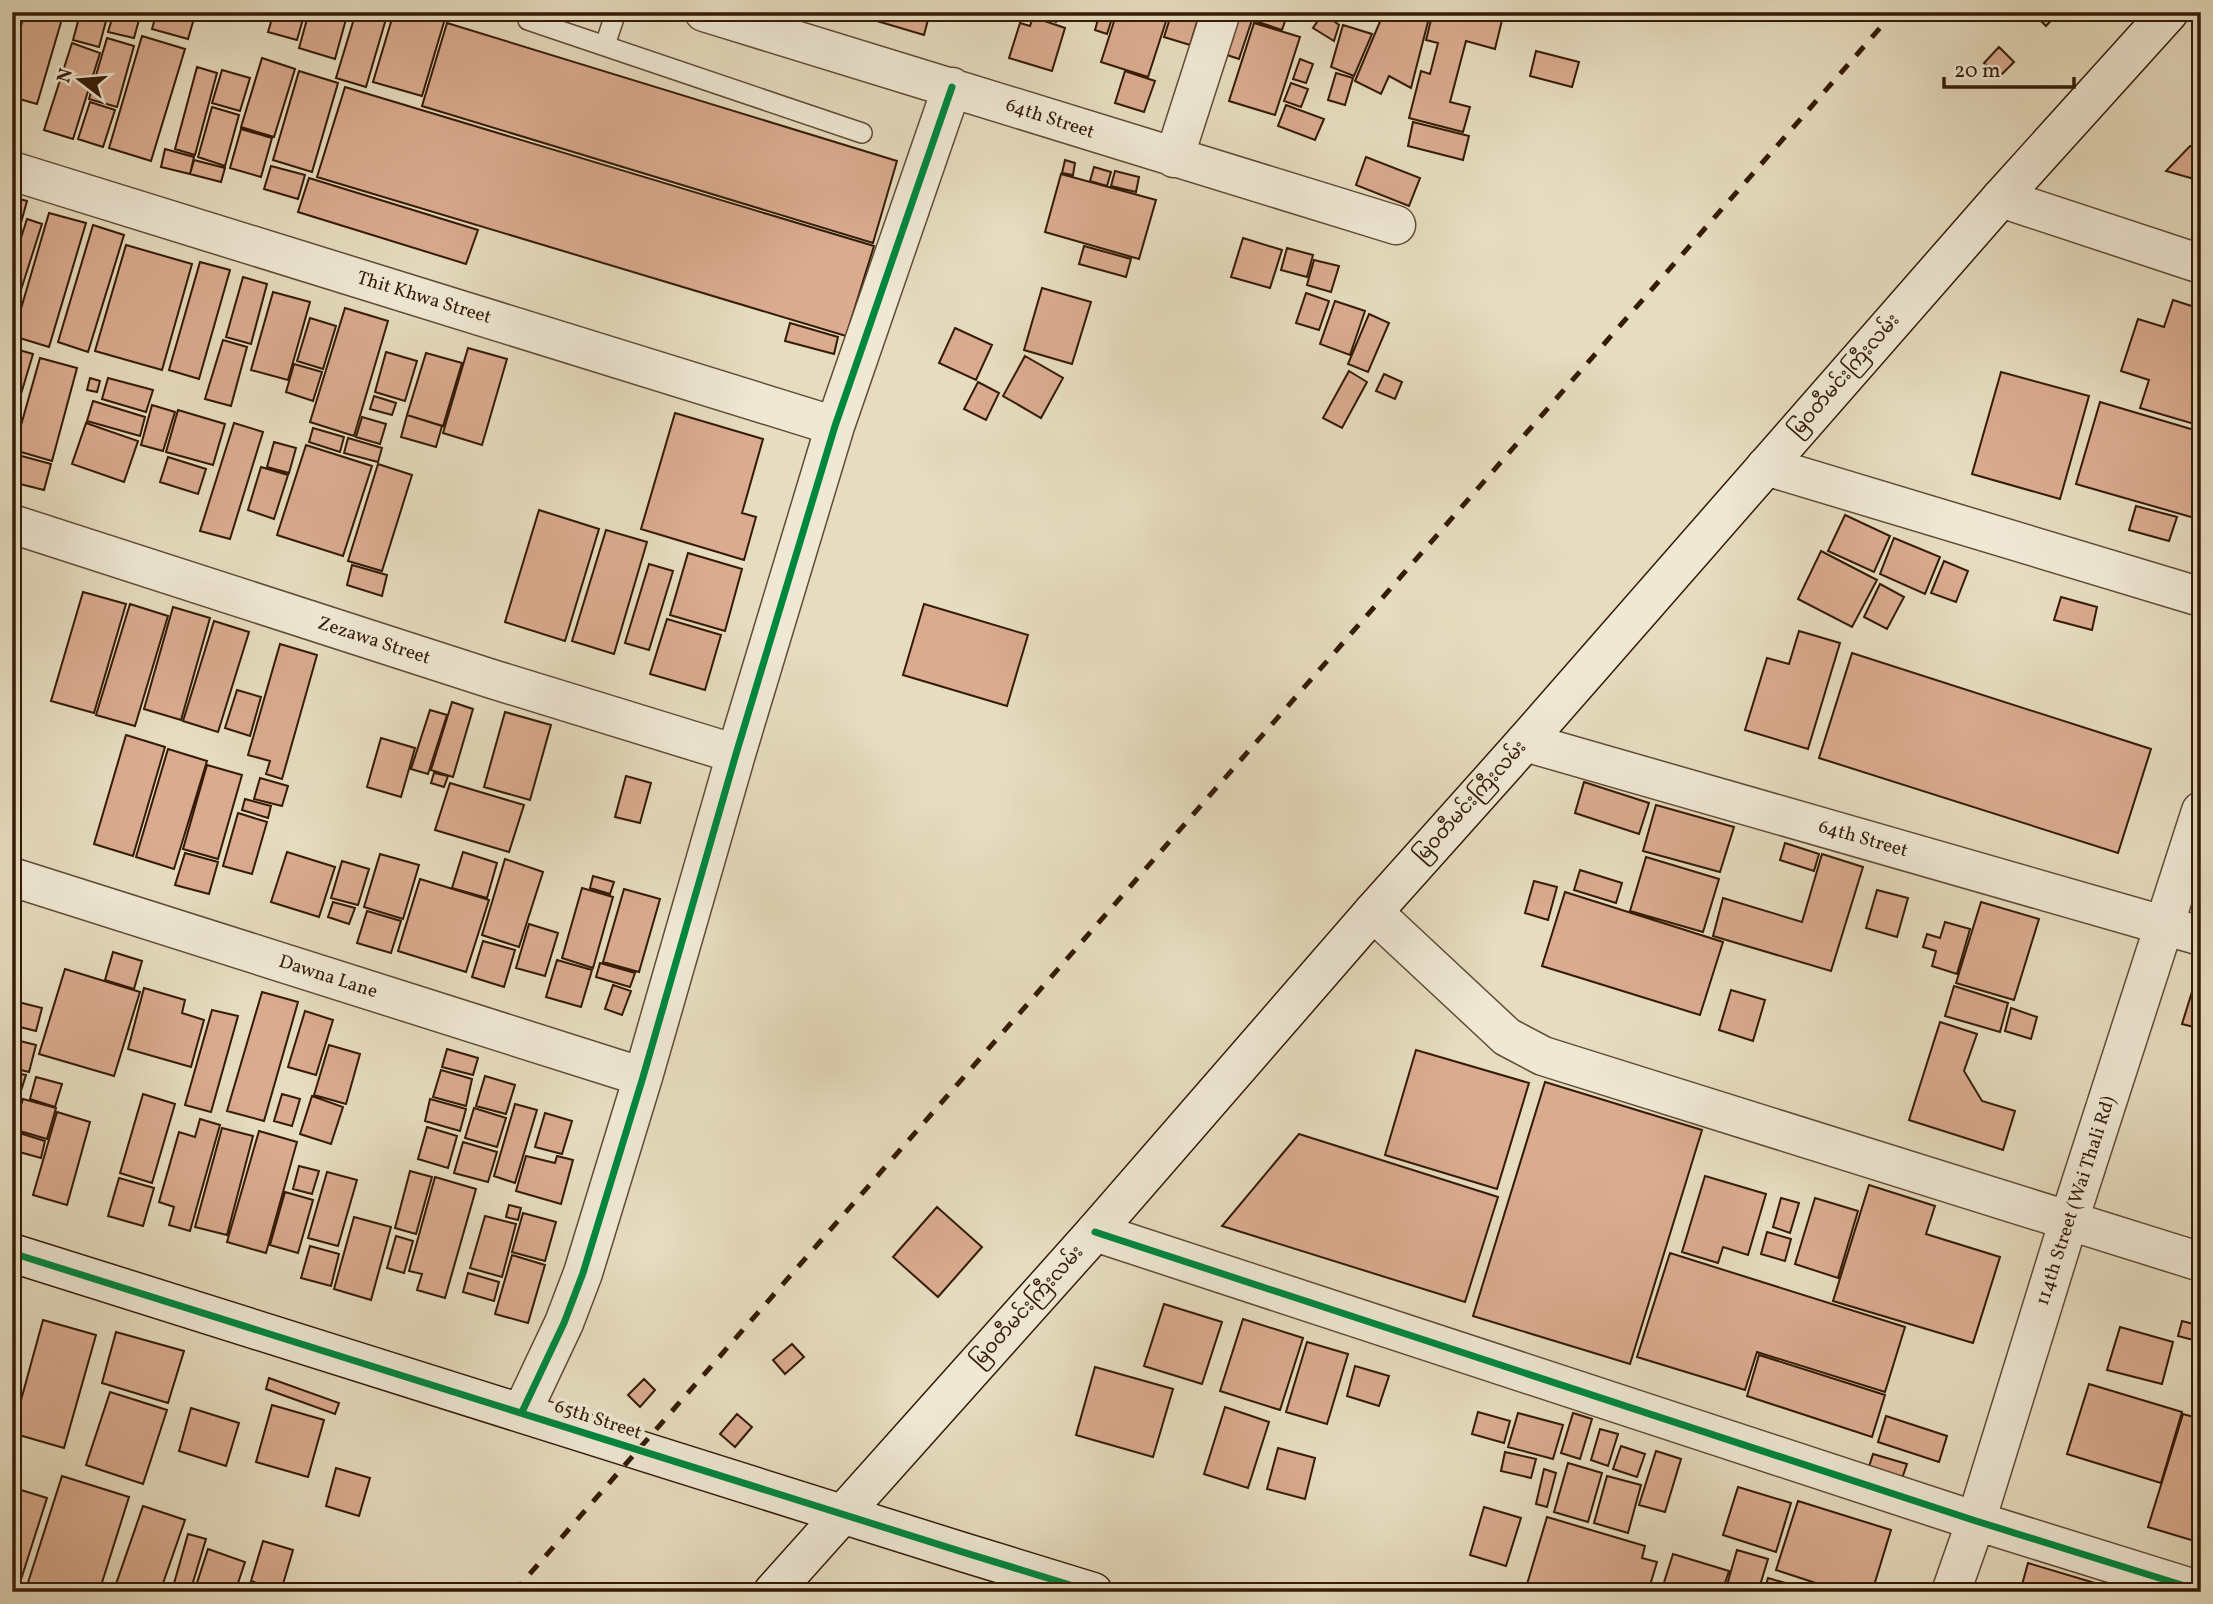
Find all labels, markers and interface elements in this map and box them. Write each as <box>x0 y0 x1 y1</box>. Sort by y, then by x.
north arrow <box>46 46 116 116</box>
scale bar <box>1944 46 2073 90</box>
text: 20 m <box>1954 57 2000 86</box>
text: N <box>51 65 80 86</box>
street label: 64th Street <box>1002 92 1098 146</box>
street label: Thit Khwa Street <box>354 265 495 331</box>
street label: မြဝတီမင်းကြီးလမ်း <box>1782 307 1907 444</box>
street label: Zezawa Street <box>314 611 434 672</box>
street label: မြဝတီမင်းကြီးလမ်း <box>1407 733 1534 869</box>
street label: 64th Street <box>1815 814 1911 864</box>
street label: Dawna Lane <box>275 949 381 1005</box>
street label: 114th Street (Wai Thali Rd) <box>2030 1093 2122 1309</box>
street label: မြဝတီမင်းကြီးလမ်း <box>964 1238 1091 1374</box>
street label: 65th Street <box>551 1394 645 1446</box>

